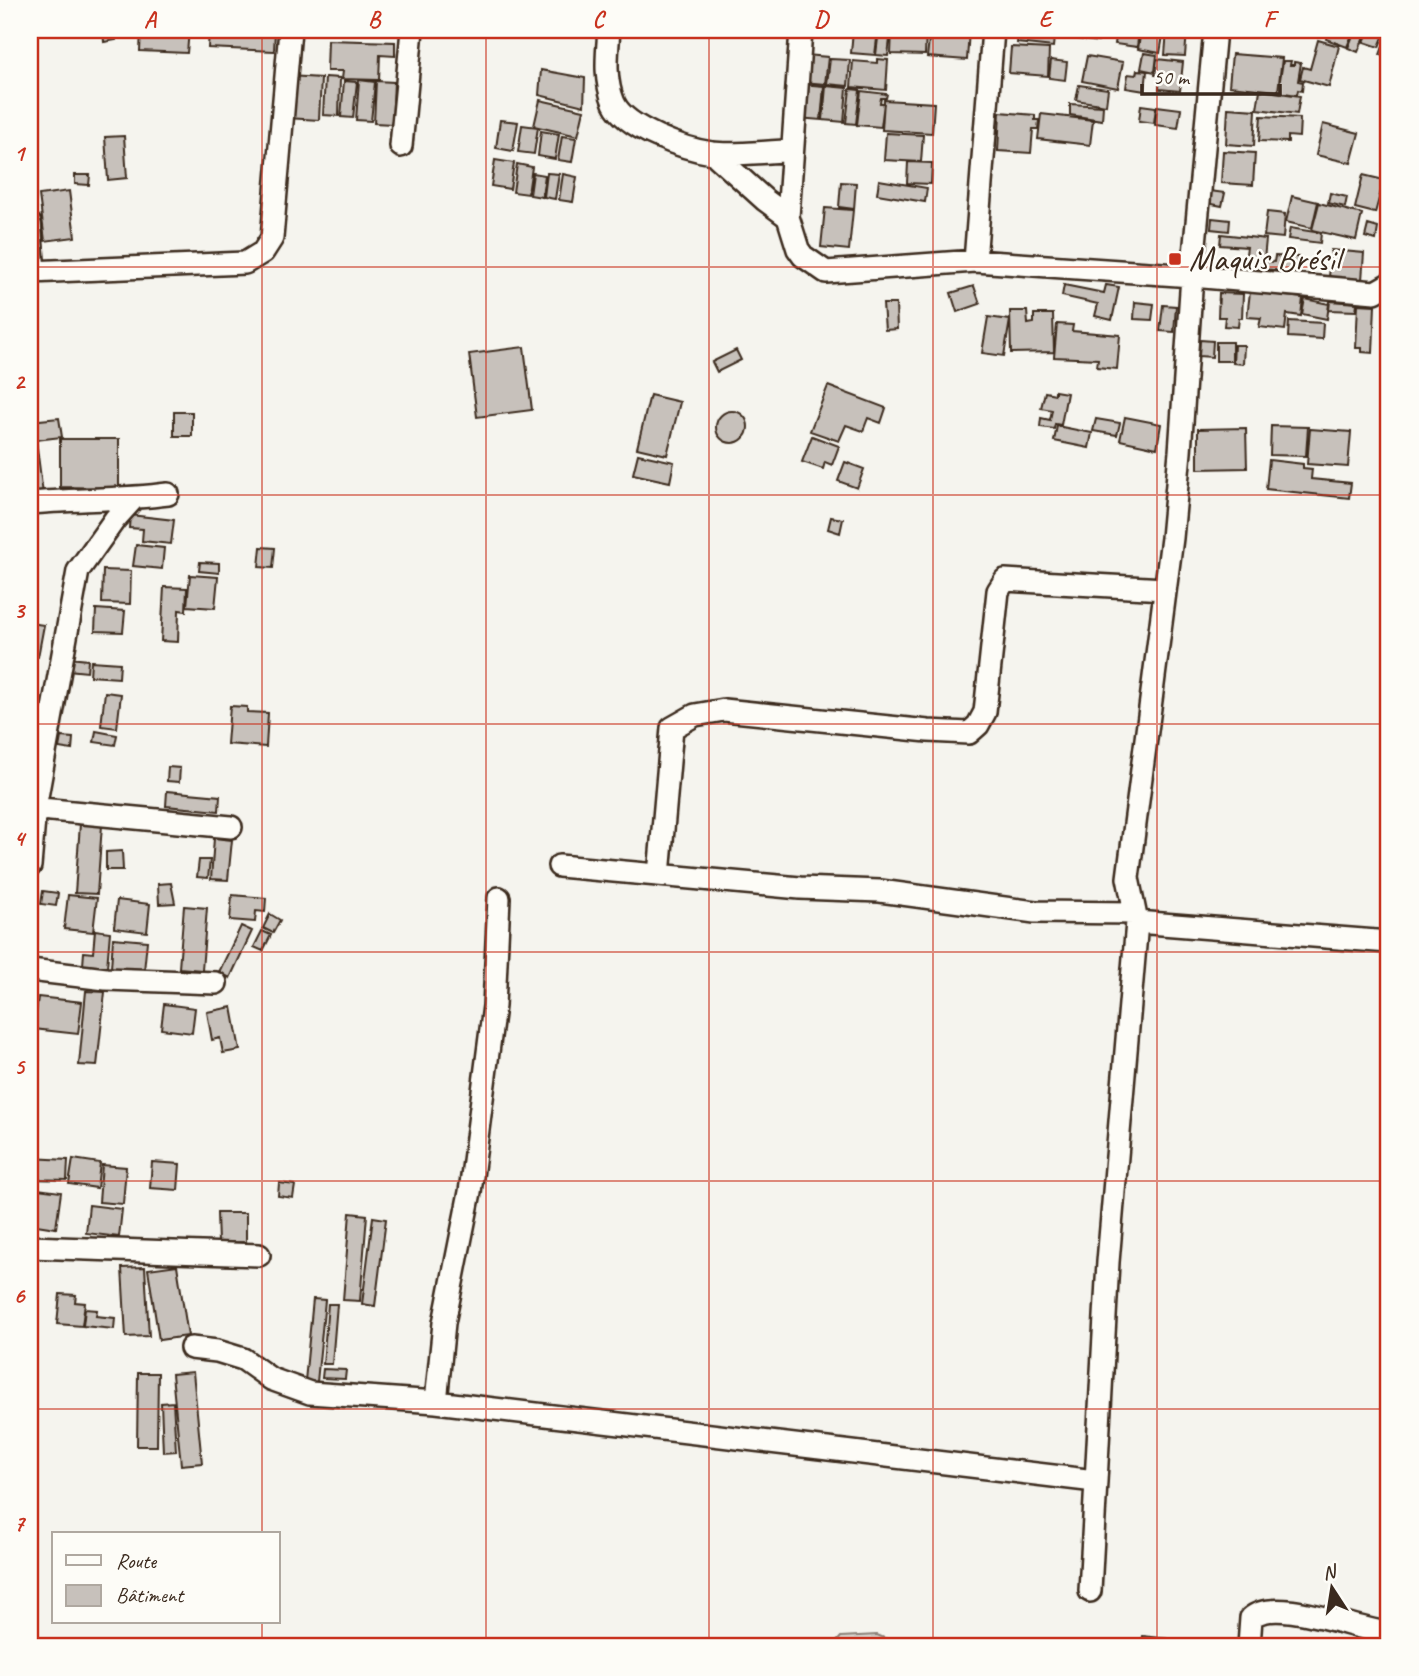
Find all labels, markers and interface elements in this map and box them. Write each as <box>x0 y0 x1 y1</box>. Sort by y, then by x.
text: A <box>144 5 158 34</box>
text: B <box>368 5 382 34</box>
text: C <box>593 5 607 34</box>
text: D <box>814 5 830 34</box>
text: E <box>1039 5 1055 34</box>
text: F <box>1264 5 1280 34</box>
scale bar <box>1142 52 1281 96</box>
text: 50 m <box>1153 64 1191 90</box>
text: 1 <box>14 139 27 168</box>
place label: Maquis Brésil <box>1189 238 1345 280</box>
marker: Maquis Brésil <box>1167 251 1183 267</box>
text: 2 <box>14 367 27 396</box>
text: 3 <box>14 596 27 625</box>
text: 4 <box>14 824 27 853</box>
text: 5 <box>14 1052 26 1081</box>
text: 6 <box>14 1281 27 1310</box>
text: 7 <box>14 1509 27 1538</box>
legend <box>52 1532 280 1624</box>
text: Route <box>116 1548 157 1574</box>
north arrow <box>1296 1554 1366 1624</box>
text: N <box>1320 1559 1340 1585</box>
text: Bâtiment <box>116 1582 185 1608</box>

